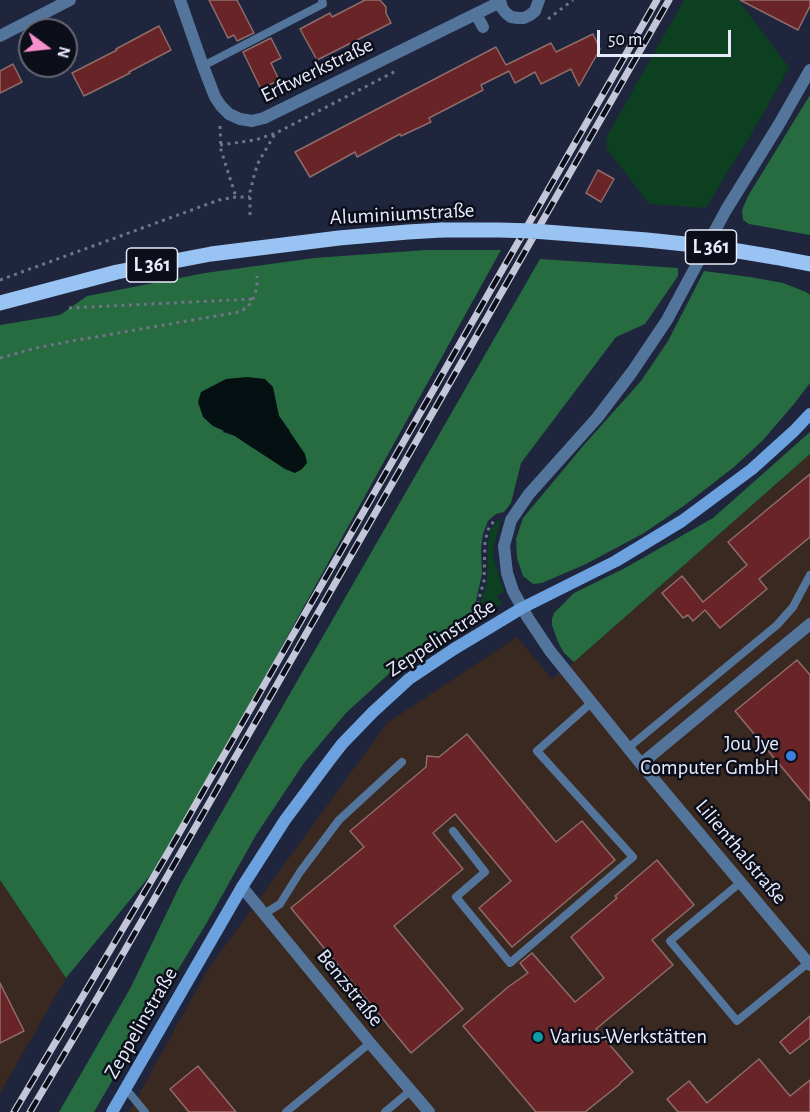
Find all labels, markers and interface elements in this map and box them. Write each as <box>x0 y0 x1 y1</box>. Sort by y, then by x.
north arrow <box>18 18 78 78</box>
scale bar <box>600 18 734 56</box>
text: 50 m <box>608 31 642 49</box>
street label: Erftwerkstraße <box>257 32 377 108</box>
text: N <box>54 45 73 60</box>
street label: Aluminiumstraße <box>329 198 475 230</box>
road number: L 361 <box>686 230 736 264</box>
road number: L 361 <box>126 248 178 282</box>
street label: Zeppelinstraße <box>382 594 500 682</box>
place label: Jou Jye Computer GmbH <box>640 731 779 781</box>
marker: Jou Jye Computer GmbH <box>784 749 798 763</box>
street label: Lilienthalstraße <box>690 794 792 910</box>
street label: Benzstraße <box>311 944 389 1032</box>
street label: Zeppelinstraße <box>99 963 183 1083</box>
place label: Varius-Werkstätten <box>550 1024 707 1050</box>
marker: Varius-Werkstätten <box>531 1030 545 1044</box>

